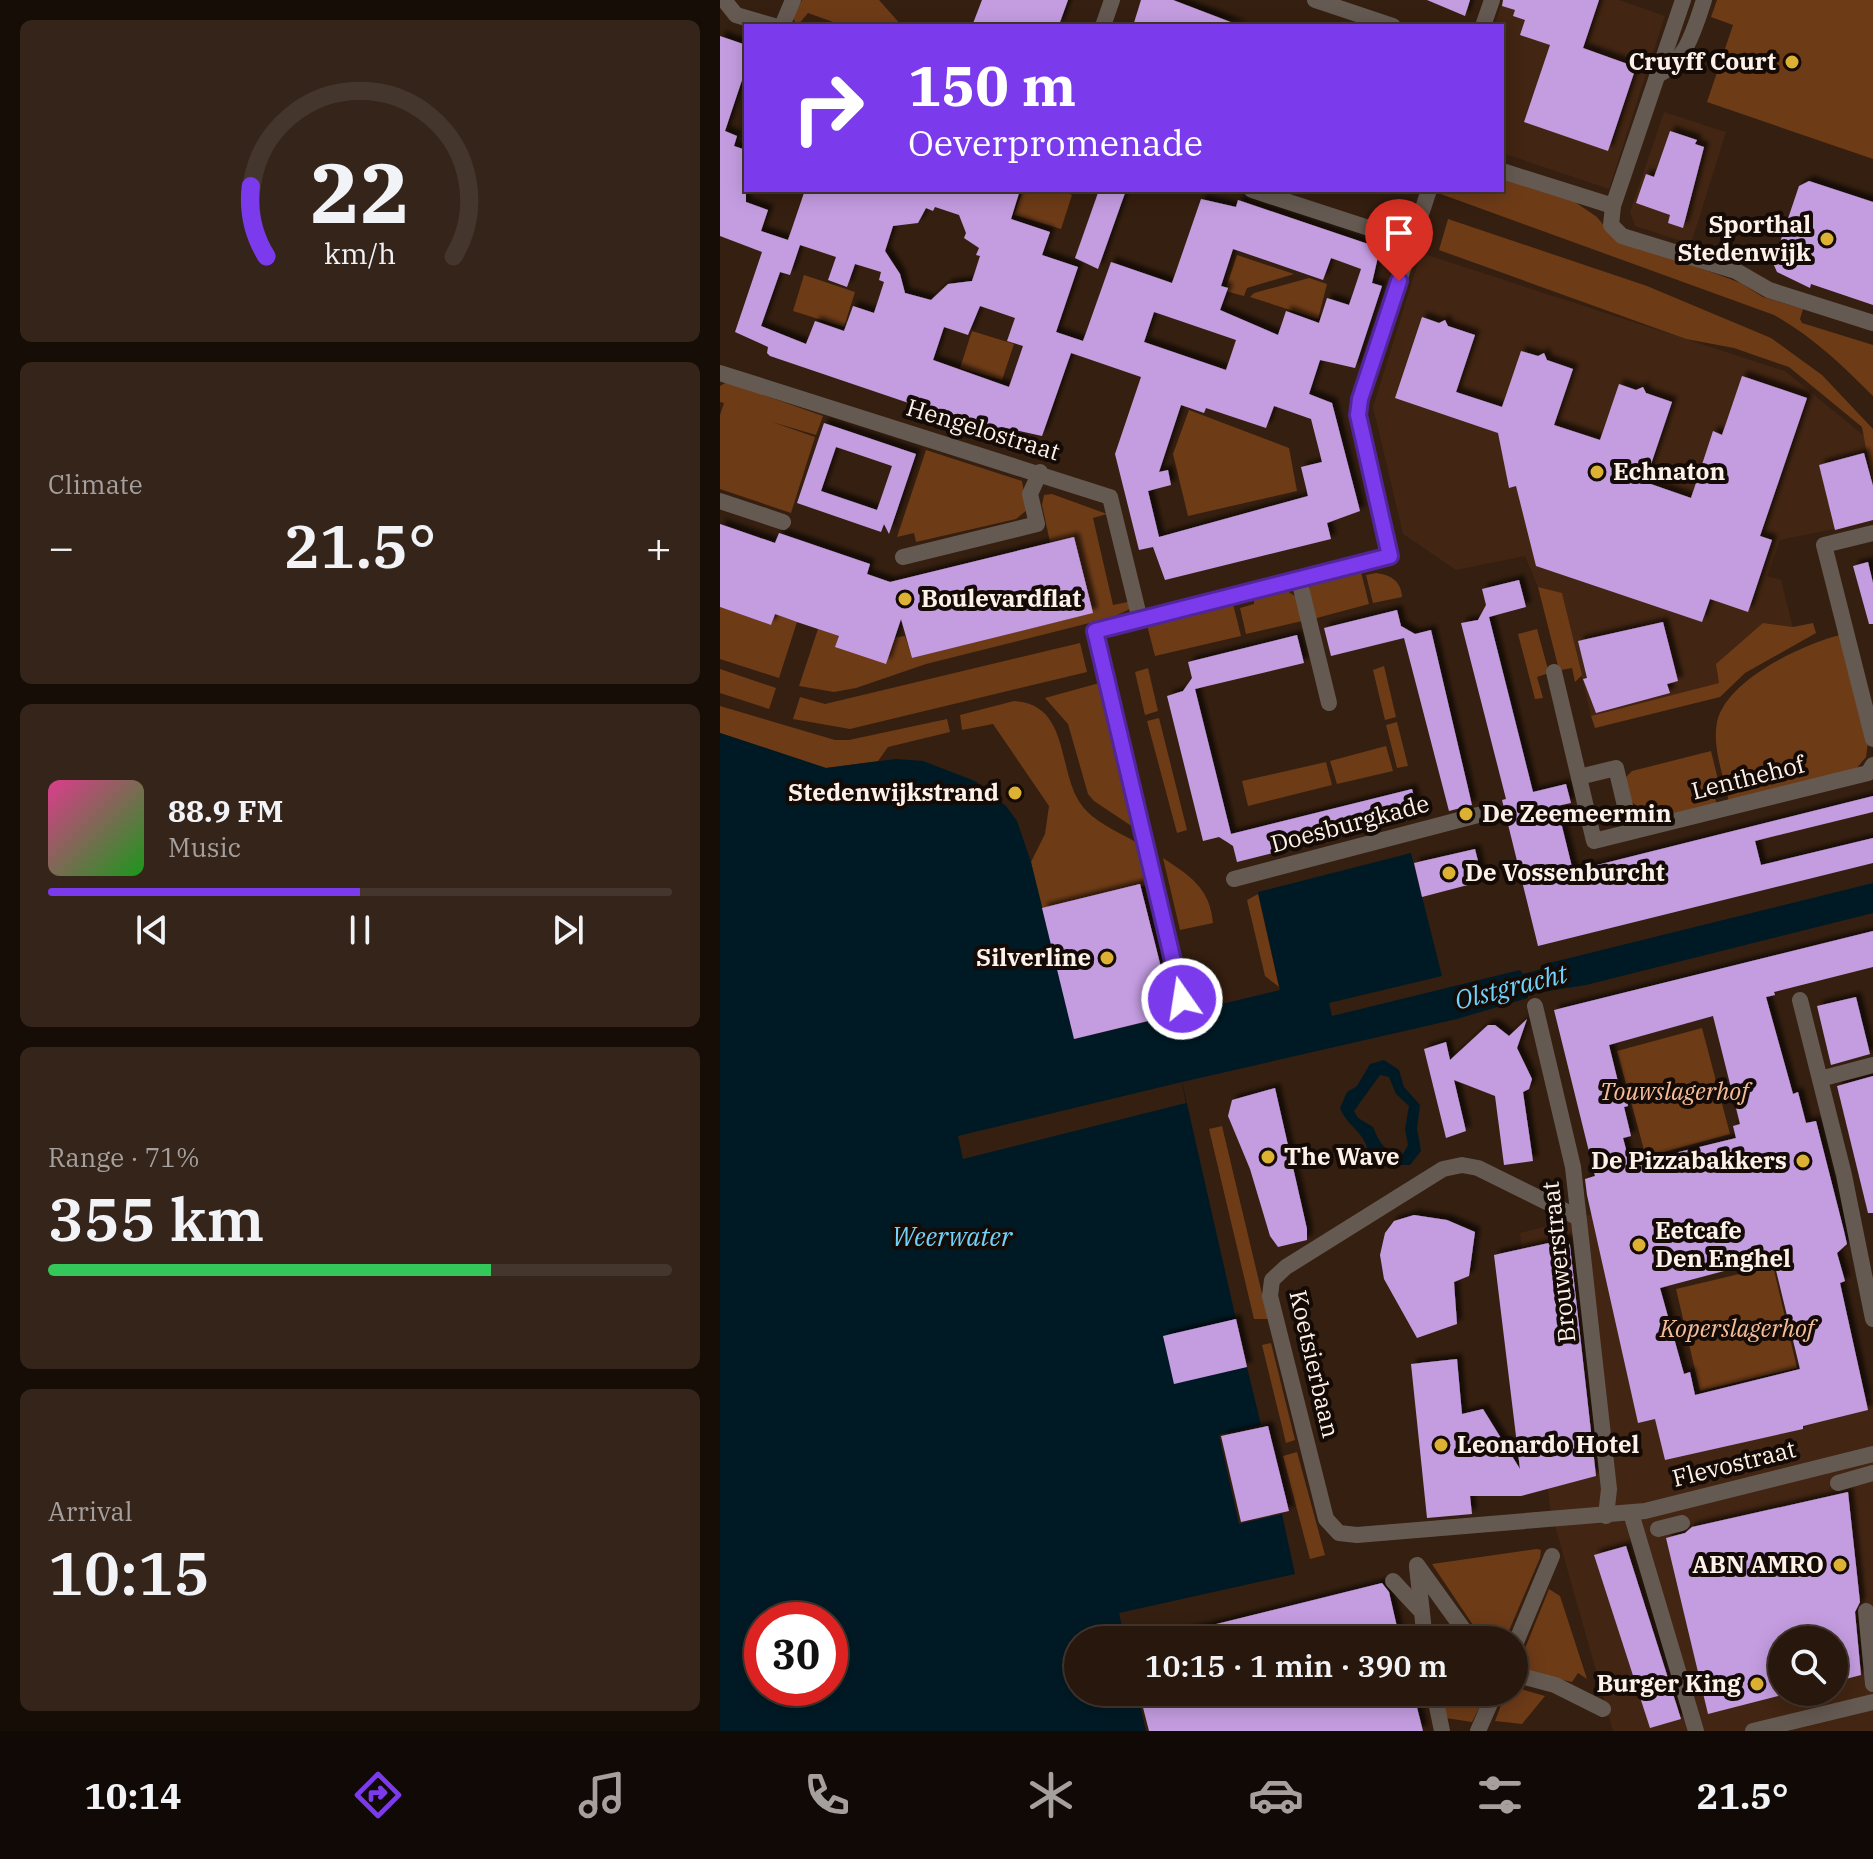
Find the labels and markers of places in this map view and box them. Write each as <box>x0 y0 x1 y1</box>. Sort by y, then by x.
place label: Cruyff Court <box>1629 45 1776 77</box>
marker: Cruyff Court <box>1783 53 1801 71</box>
pin <box>1365 199 1433 281</box>
place label: Sporthal Stedenwijk <box>1677 208 1811 268</box>
marker: Sporthal Stedenwijk <box>1818 230 1836 248</box>
place label: Echnaton <box>1613 455 1726 487</box>
marker: Echnaton <box>1588 463 1606 481</box>
place label: Boulevardflat <box>921 582 1081 614</box>
marker: Boulevardflat <box>896 590 914 608</box>
place label: Stedenwijkstrand <box>788 776 999 808</box>
marker: Stedenwijkstrand <box>1006 784 1024 802</box>
place label: De Zeemeermin <box>1482 797 1672 829</box>
marker: De Zeemeermin <box>1457 805 1475 823</box>
place label: De Vossenburcht <box>1465 856 1665 888</box>
marker: De Vossenburcht <box>1440 864 1458 882</box>
place label: Silverline <box>976 941 1091 973</box>
marker: Silverline <box>1098 949 1116 967</box>
place label: The Wave <box>1284 1140 1400 1172</box>
place label: De Pizzabakkers <box>1591 1144 1787 1176</box>
marker: The Wave <box>1259 1148 1277 1166</box>
marker: De Pizzabakkers <box>1794 1152 1812 1170</box>
place label: Eetcafe Den Enghel <box>1655 1214 1791 1274</box>
marker: Eetcafe Den Enghel <box>1630 1236 1648 1254</box>
place label: Leonardo Hotel <box>1457 1428 1640 1460</box>
marker: Leonardo Hotel <box>1432 1436 1450 1454</box>
place label: ABN AMRO <box>1692 1548 1824 1580</box>
marker: ABN AMRO <box>1831 1556 1849 1574</box>
place label: Burger King <box>1596 1667 1741 1699</box>
marker: Burger King <box>1748 1675 1766 1693</box>

